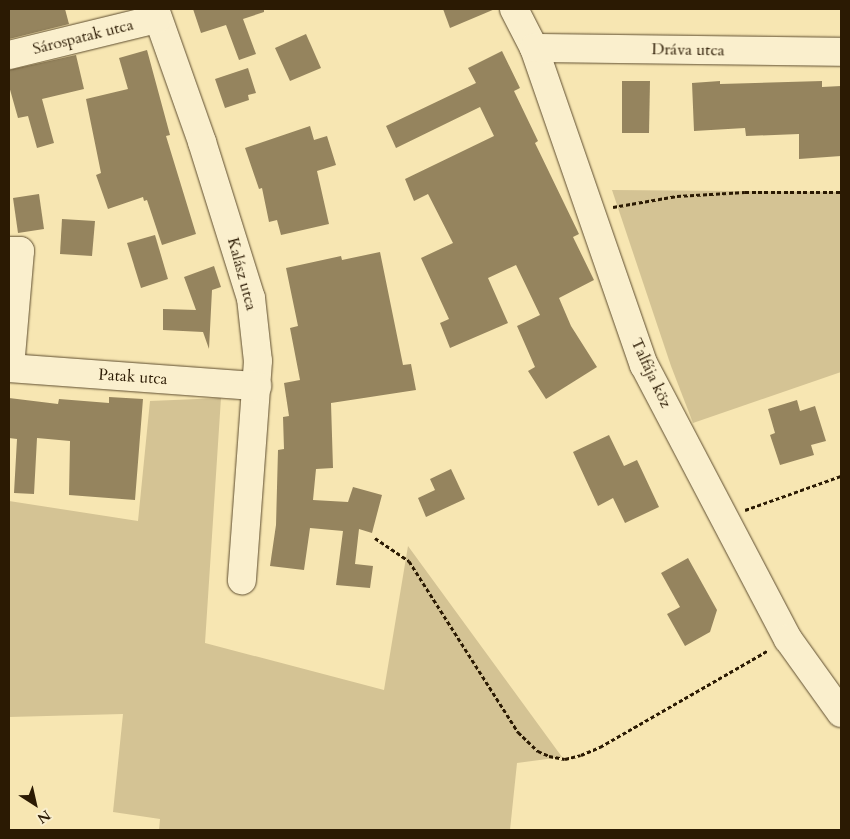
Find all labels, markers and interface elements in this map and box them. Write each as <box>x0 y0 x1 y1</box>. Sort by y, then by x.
street label: Sárospatak utca <box>31 15 135 59</box>
street label: Dráva utca <box>651 40 725 60</box>
street label: Kalász utca <box>223 235 261 313</box>
street label: Talfája köz <box>627 335 675 411</box>
street label: Patak utca <box>98 365 168 389</box>
north arrow <box>10 779 60 829</box>
text: N <box>33 805 54 828</box>

